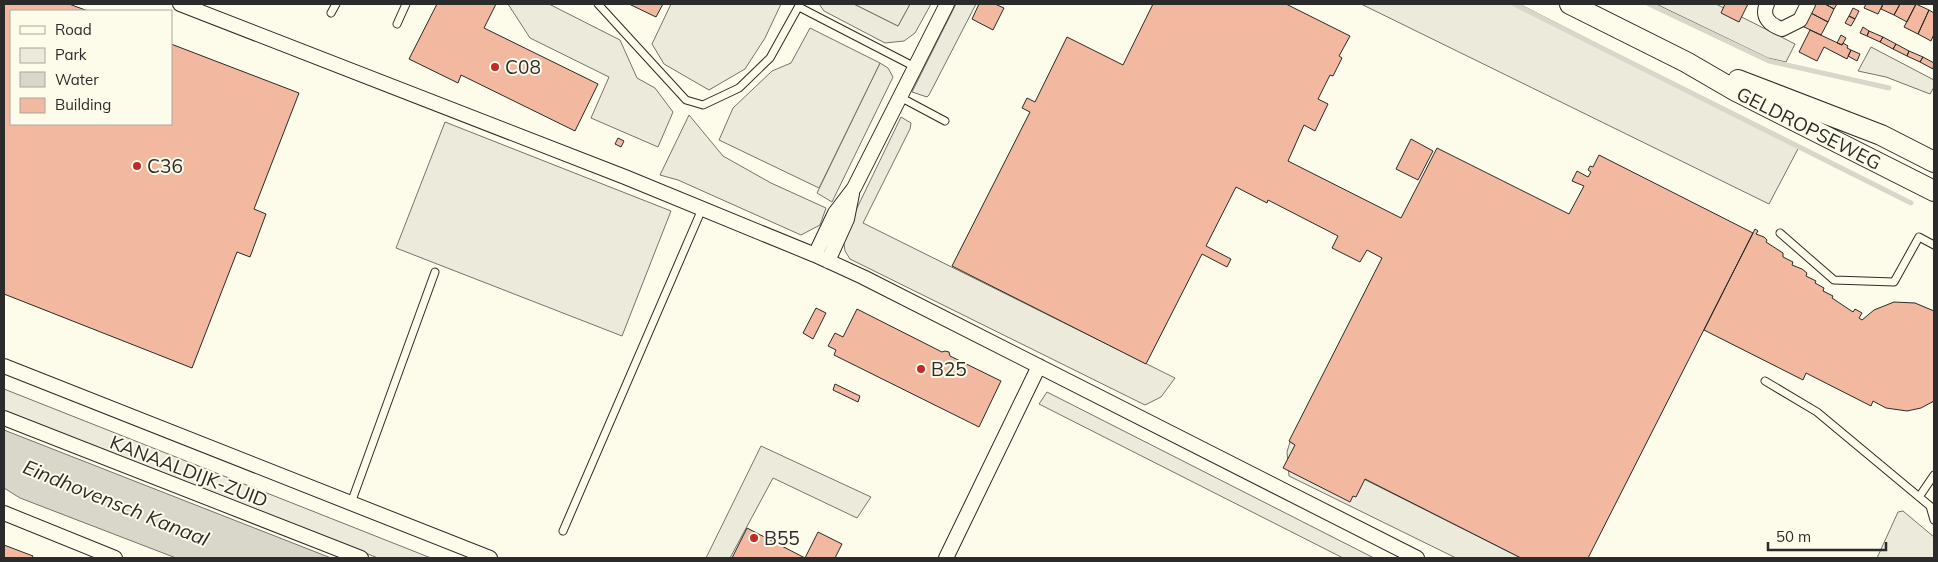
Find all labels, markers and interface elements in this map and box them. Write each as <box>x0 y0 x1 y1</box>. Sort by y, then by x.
legend <box>10 10 172 125</box>
text: Road <box>55 20 92 39</box>
text: Park <box>55 45 87 64</box>
place label: C08 <box>505 55 541 79</box>
marker: C08 <box>489 61 501 73</box>
text: Water <box>55 70 99 89</box>
street label: GELDROPSEWEG <box>1733 81 1885 175</box>
text: Building <box>55 95 111 114</box>
place label: C36 <box>147 154 183 178</box>
marker: C36 <box>131 160 143 172</box>
place label: B25 <box>931 357 967 381</box>
marker: B25 <box>915 363 927 375</box>
street label: KANAALDIJK-ZUID <box>107 430 271 512</box>
water label: Eindhovensch Kanaal <box>20 454 213 551</box>
scale bar <box>1768 520 1886 552</box>
place label: B55 <box>764 526 800 550</box>
text: 50 m <box>1776 527 1811 546</box>
marker: B55 <box>748 532 760 544</box>

